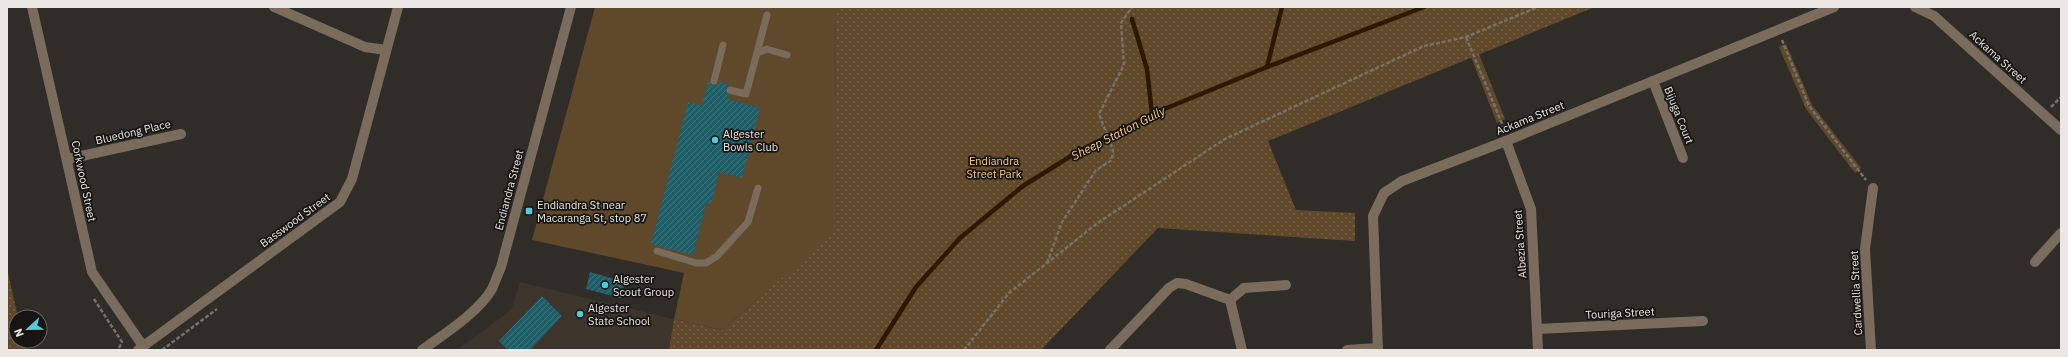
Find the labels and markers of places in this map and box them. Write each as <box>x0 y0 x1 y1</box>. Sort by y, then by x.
place label: Algester Bowls Club <box>723 127 778 154</box>
marker: Algester Bowls Club <box>710 135 720 145</box>
place label: Endiandra St near Macaranga St, stop 87 <box>537 198 647 225</box>
marker: Endiandra St near Macaranga St, stop 87 <box>524 206 534 216</box>
place label: Algester Scout Group <box>613 272 674 299</box>
marker: Algester Scout Group <box>600 280 610 290</box>
place label: Algester State School <box>588 301 650 328</box>
marker: Algester State School <box>575 309 585 319</box>

